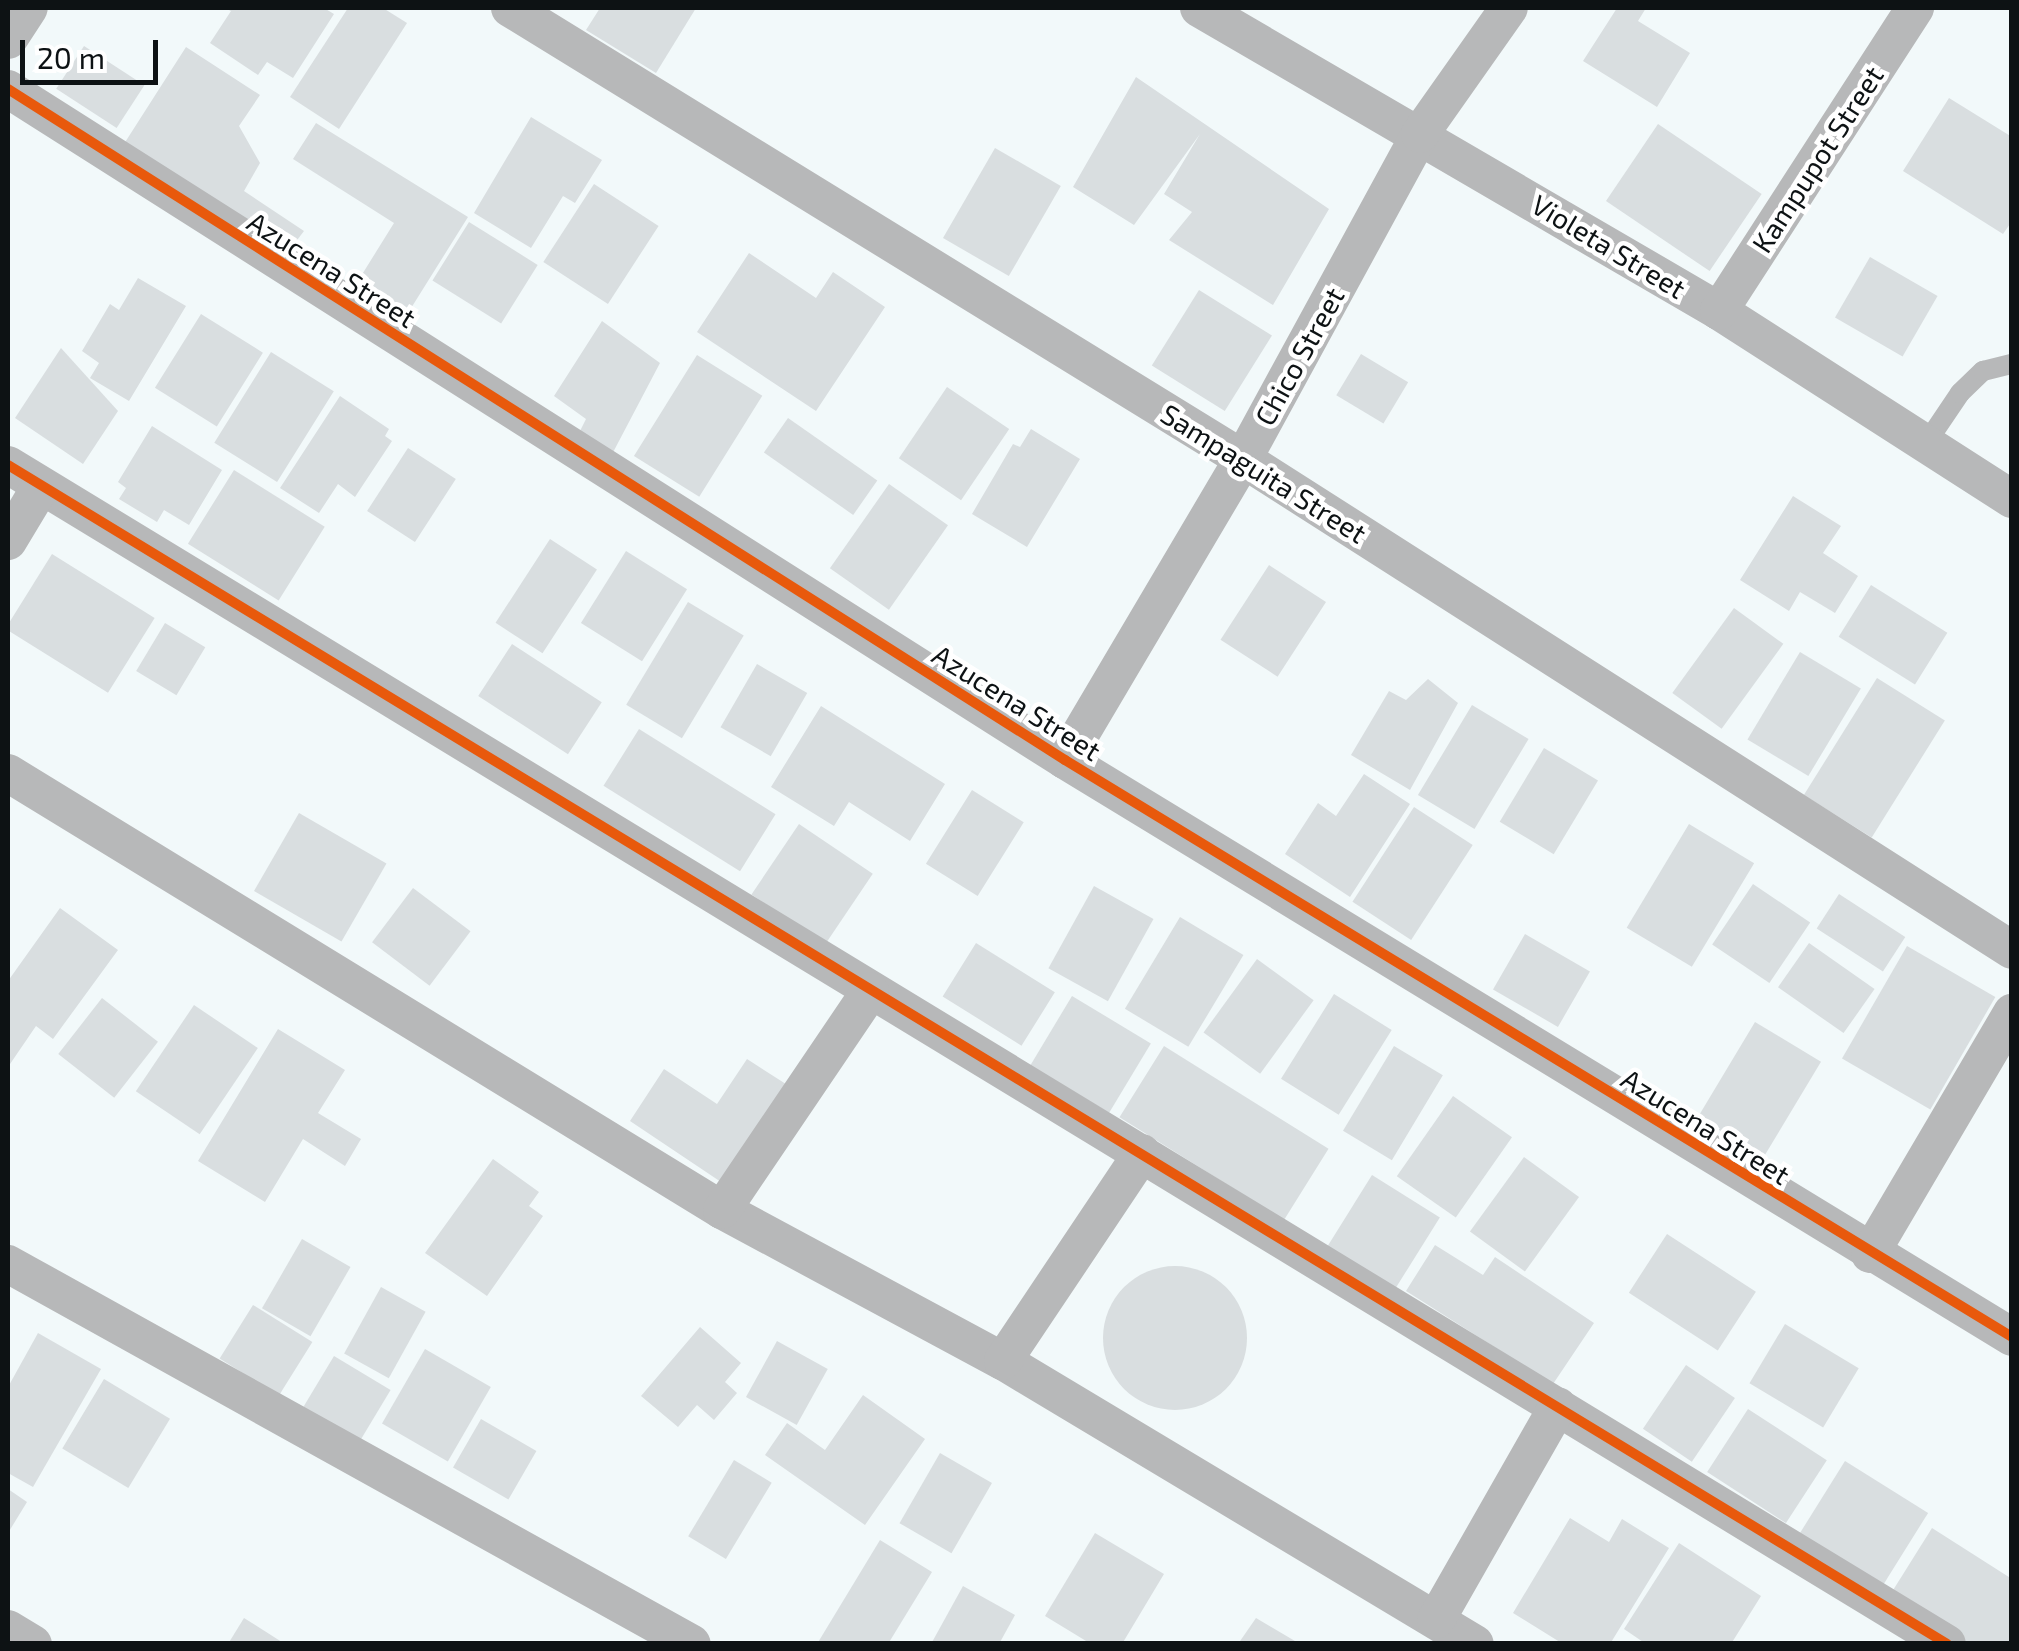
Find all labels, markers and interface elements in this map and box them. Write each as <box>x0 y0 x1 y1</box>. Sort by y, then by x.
scale bar <box>25 20 162 82</box>
text: 20 m <box>37 39 105 75</box>
street label: Kampupot Street <box>1744 59 1890 259</box>
street label: Violeta Street <box>1526 187 1692 305</box>
street label: Azucena Street <box>242 204 422 334</box>
street label: Chico Street <box>1247 281 1351 431</box>
street label: Sampaguita Street <box>1155 396 1373 550</box>
street label: Azucena Street <box>927 637 1107 767</box>
street label: Azucena Street <box>1616 1061 1796 1191</box>

